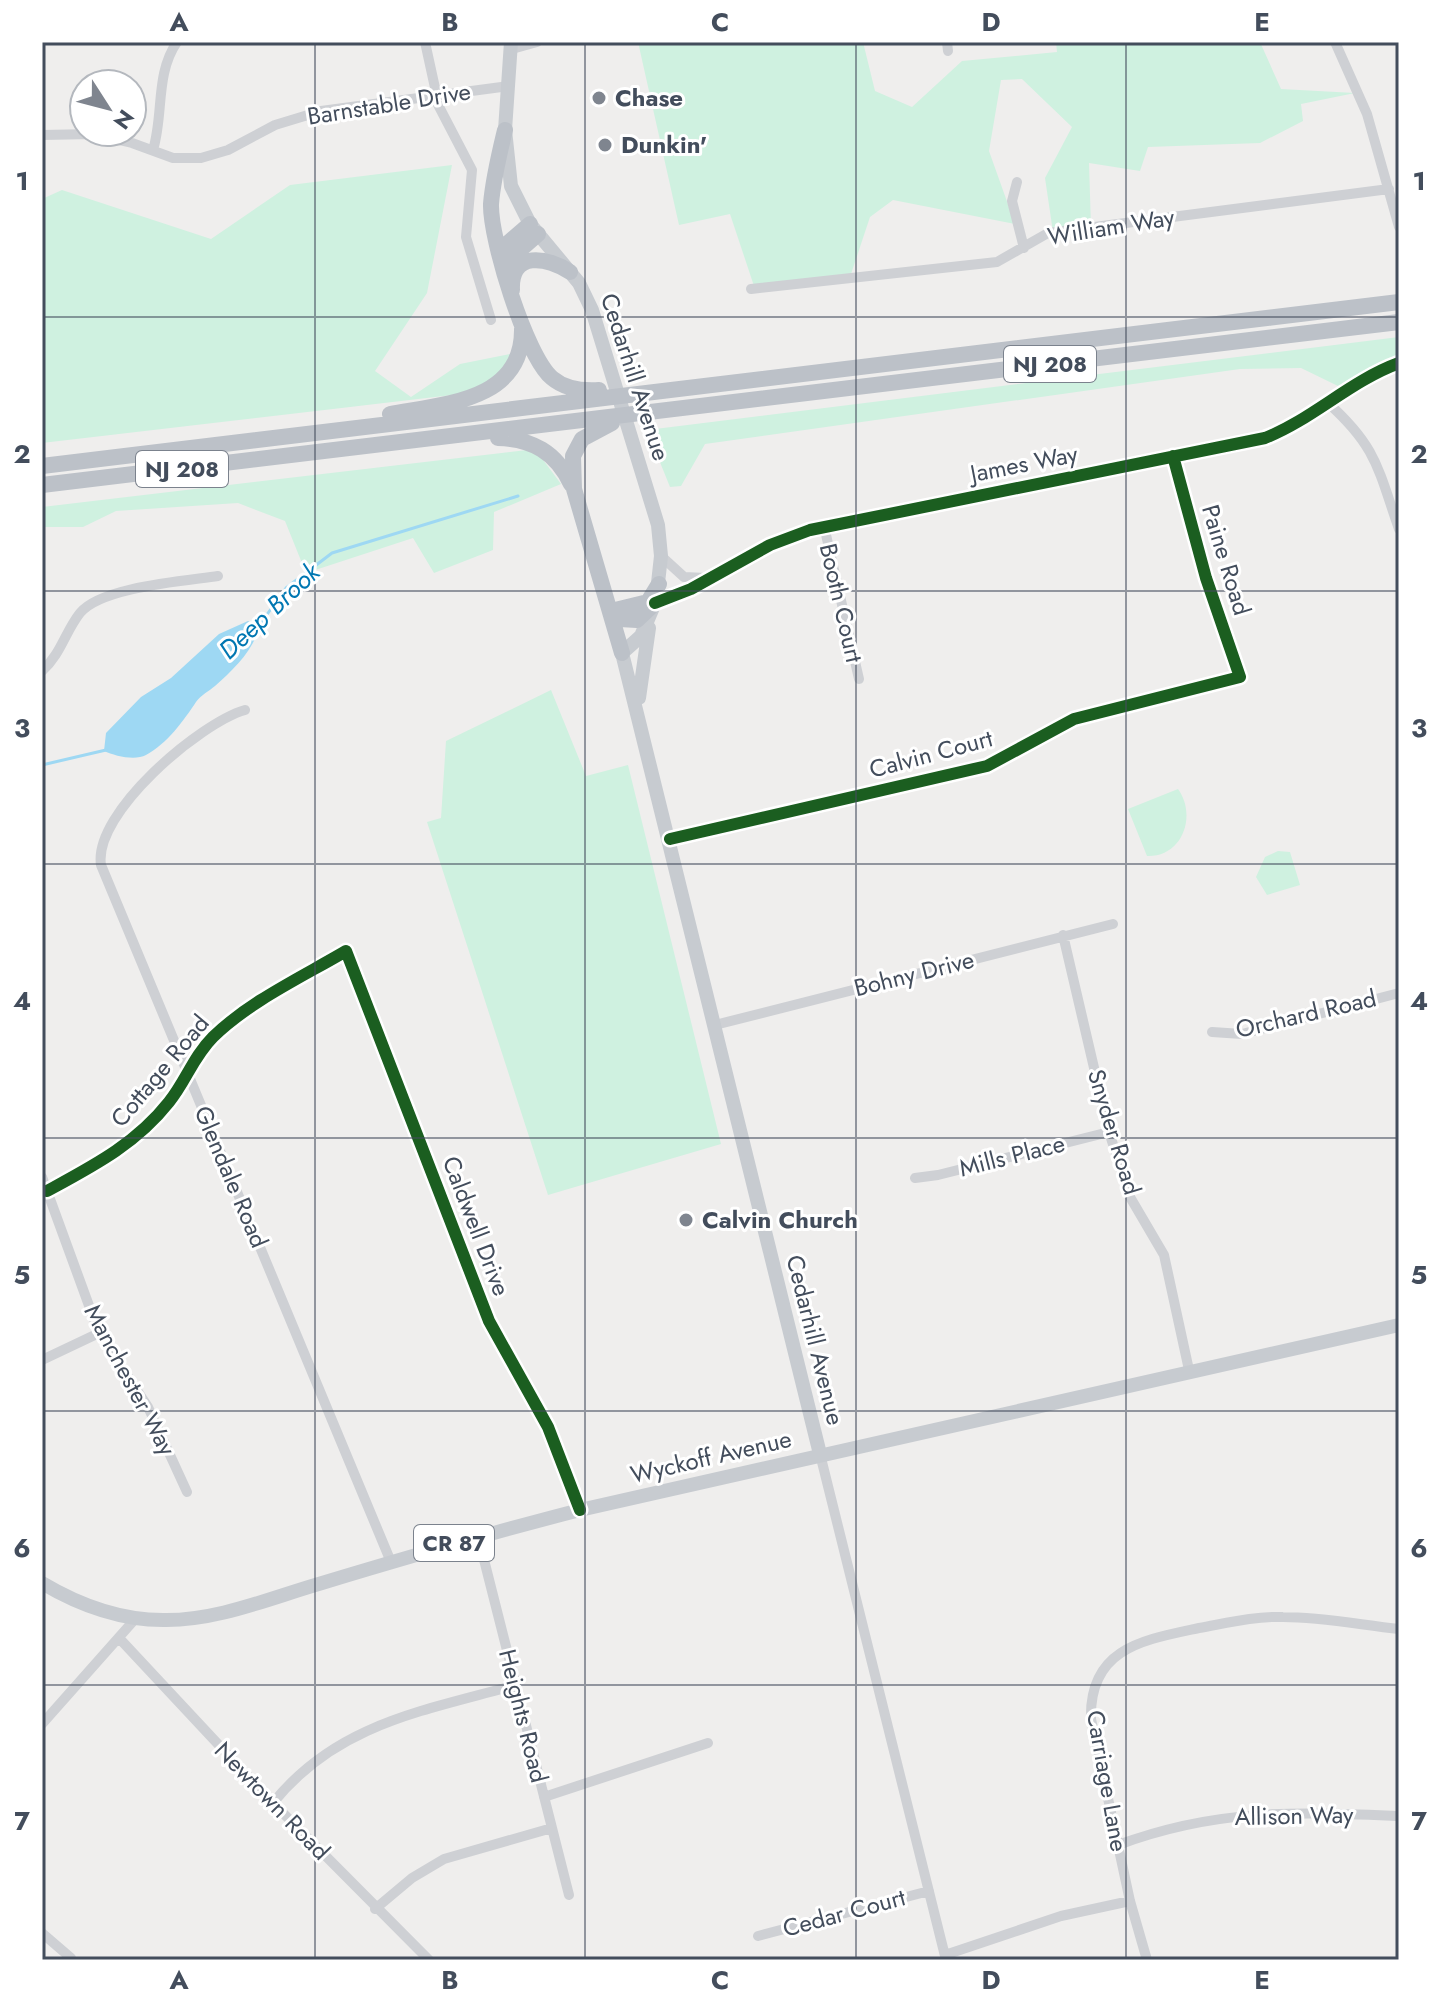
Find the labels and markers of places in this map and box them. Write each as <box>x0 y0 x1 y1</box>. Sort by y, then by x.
place label: Chase <box>615 80 683 115</box>
marker: Chase <box>590 89 608 107</box>
place label: Dunkin' <box>621 127 707 162</box>
marker: Dunkin' <box>596 136 614 154</box>
place label: Calvin Church <box>702 1202 858 1237</box>
marker: Calvin Church <box>677 1211 695 1229</box>

